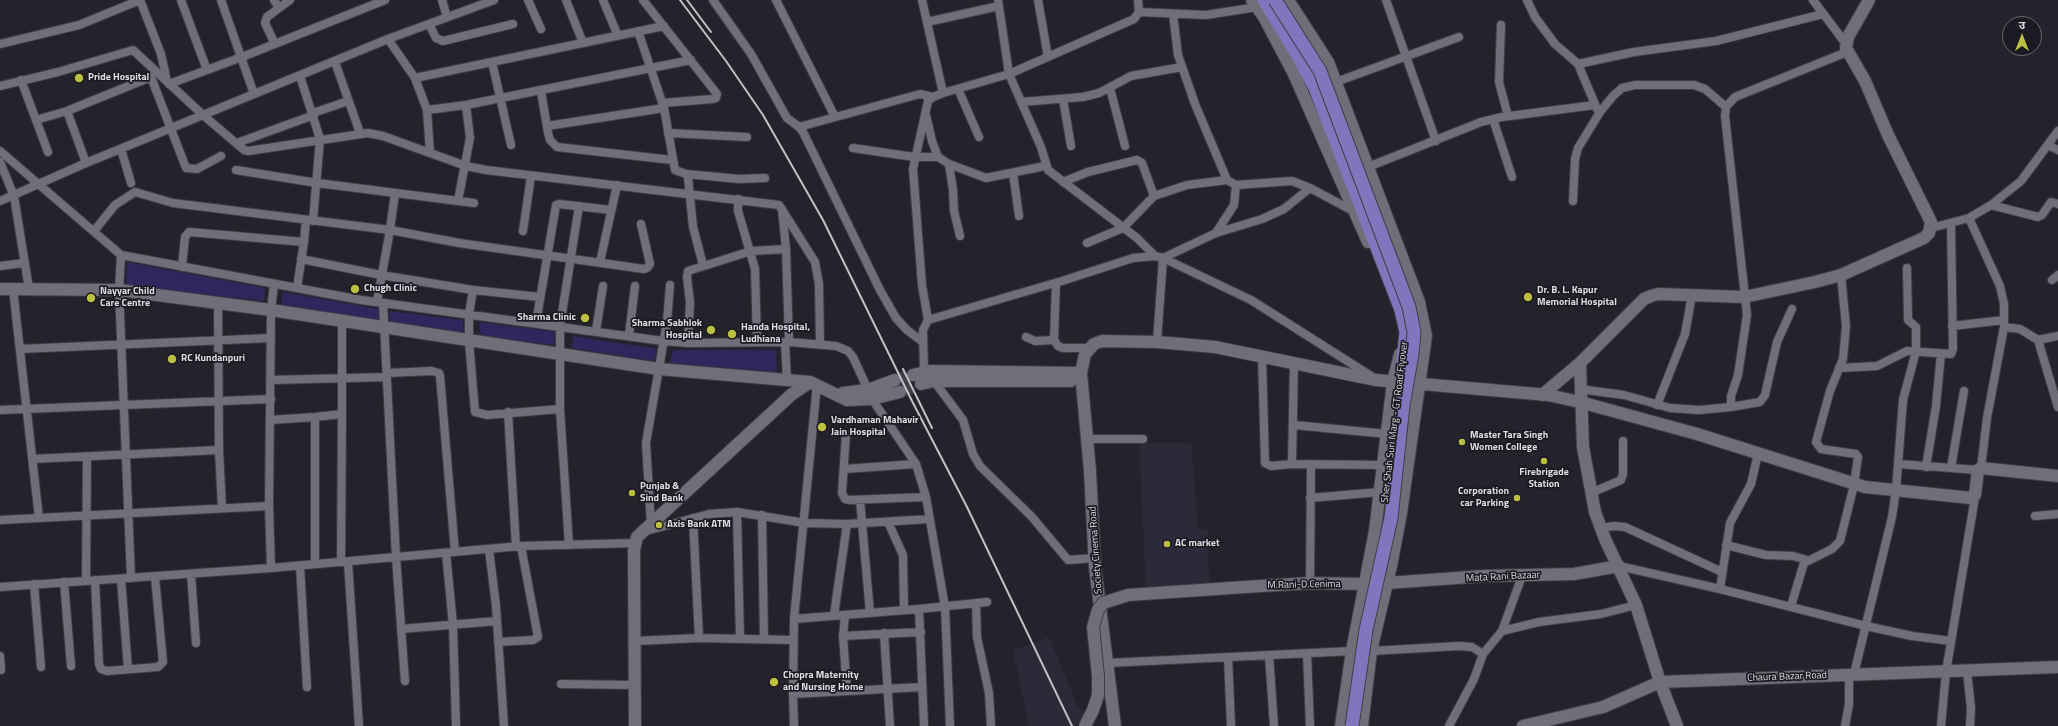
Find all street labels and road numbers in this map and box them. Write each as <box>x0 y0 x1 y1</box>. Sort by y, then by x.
street label: Sher Shah Suri Marg - GT Road Flyover <box>1379 341 1411 503</box>
street label: Society Cinema Road <box>1087 506 1105 594</box>
street label: Mata Rani Bazaar <box>1466 569 1540 585</box>
street label: M.Rani-D.Cenima <box>1267 578 1341 592</box>
street label: Chaura Bazar Road <box>1747 670 1827 684</box>

